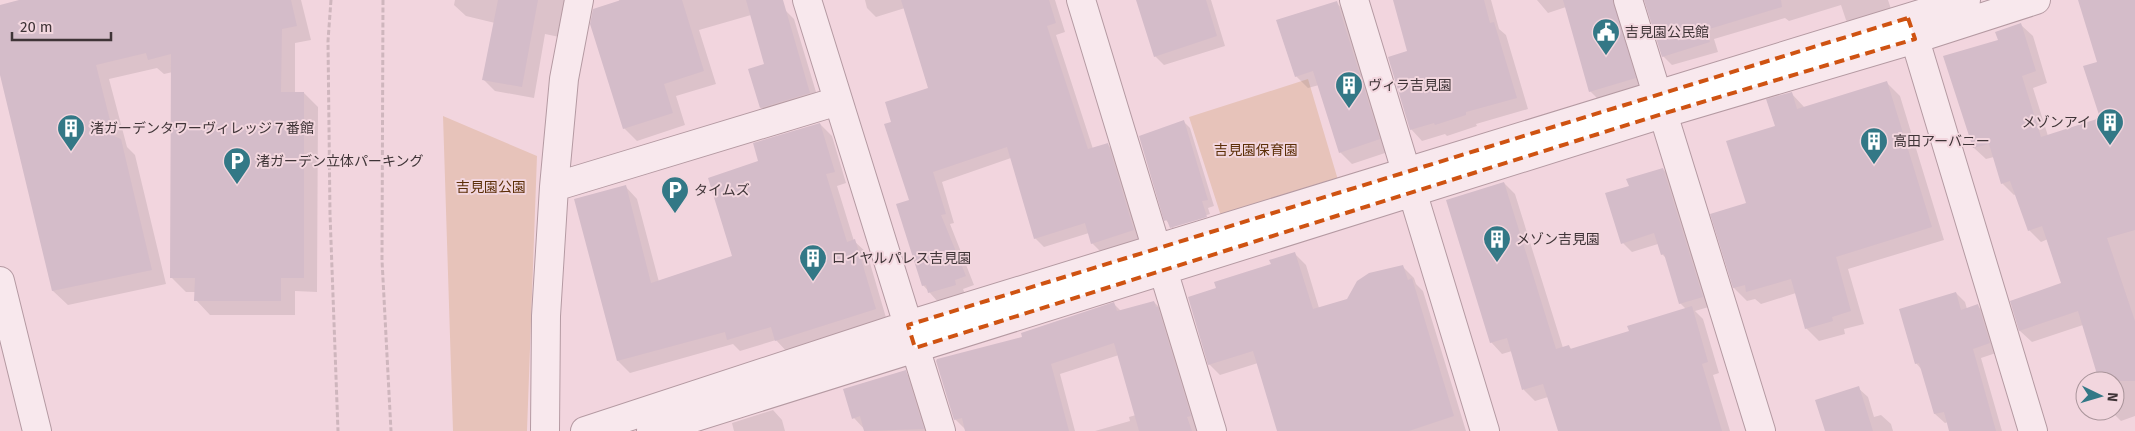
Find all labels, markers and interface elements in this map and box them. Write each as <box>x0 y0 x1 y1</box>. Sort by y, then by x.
scale bar <box>12 10 111 42</box>
public building icon: 吉見園公民館 <box>1591 17 1621 56</box>
text: 20 m <box>20 18 53 36</box>
place label: 吉見園公民館 <box>1625 24 1709 41</box>
building icon: ヴィラ吉見園 <box>1334 70 1364 109</box>
place label: ヴィラ吉見園 <box>1368 77 1452 94</box>
building icon: メゾンアイ <box>2095 107 2125 146</box>
building icon: 渚ガーデンタワーヴィレッジ７番館 <box>56 113 86 152</box>
place label: メゾンアイ <box>2022 114 2091 131</box>
place label: 渚ガーデンタワーヴィレッジ７番館 <box>90 120 314 137</box>
building icon: 高田アーバニー <box>1859 126 1889 165</box>
place label: 高田アーバニー <box>1893 133 1990 150</box>
park label: 吉見園保育園 <box>1214 142 1298 159</box>
parking icon: 渚ガーデン立体パーキング <box>222 146 252 185</box>
place label: 渚ガーデン立体パーキング <box>256 153 424 170</box>
parking icon: タイムズ <box>660 175 690 214</box>
park label: 吉見園公園 <box>456 179 526 196</box>
place label: タイムズ <box>694 182 750 199</box>
building icon: メゾン吉見園 <box>1482 224 1512 263</box>
place label: メゾン吉見園 <box>1516 231 1600 248</box>
building icon: ロイヤルパレス吉見園 <box>798 243 828 282</box>
place label: ロイヤルパレス吉見園 <box>832 250 972 267</box>
north arrow <box>2075 371 2125 421</box>
text: N <box>2104 392 2121 402</box>

